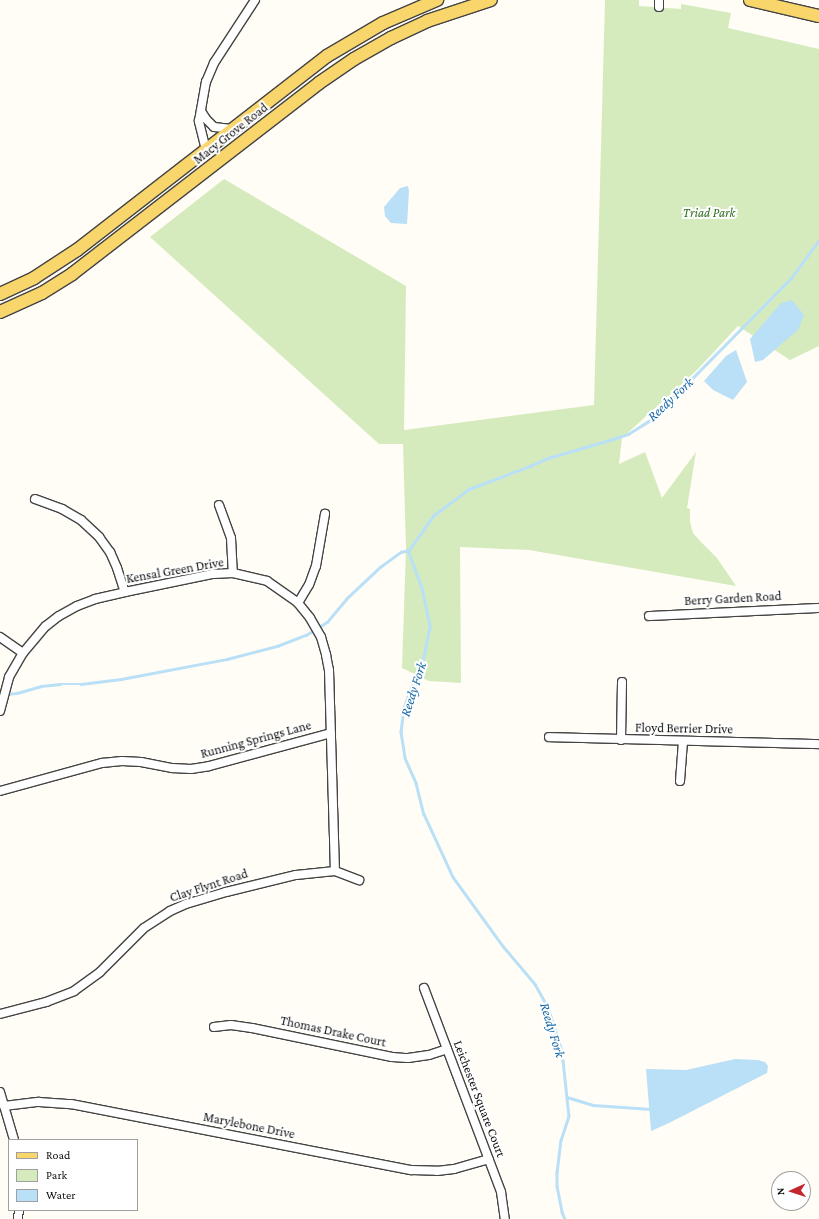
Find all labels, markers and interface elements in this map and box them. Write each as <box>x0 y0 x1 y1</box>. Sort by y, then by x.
street label: Macy Grove Road <box>191 100 271 168</box>
park label: Triad Park <box>683 205 735 221</box>
water label: Reedy Fork <box>644 374 696 424</box>
street label: Kensal Green Drive <box>125 555 225 587</box>
street label: Berry Garden Road <box>684 589 782 609</box>
water label: Reedy Fork <box>396 659 430 719</box>
street label: Running Springs Lane <box>199 718 313 762</box>
street label: Floyd Berrier Drive <box>635 720 733 738</box>
street label: Clay Flynt Road <box>168 866 250 906</box>
water label: Reedy Fork <box>537 1000 569 1060</box>
street label: Thomas Drake Court <box>279 1013 387 1051</box>
street label: Leichester Square Court <box>450 1038 508 1160</box>
street label: Marylebone Drive <box>202 1109 296 1143</box>
legend <box>8 1139 138 1211</box>
text: Road <box>46 1148 70 1162</box>
text: Park <box>46 1168 67 1182</box>
north arrow <box>771 1171 811 1211</box>
text: Water <box>46 1188 75 1202</box>
text: N <box>774 1188 786 1196</box>

